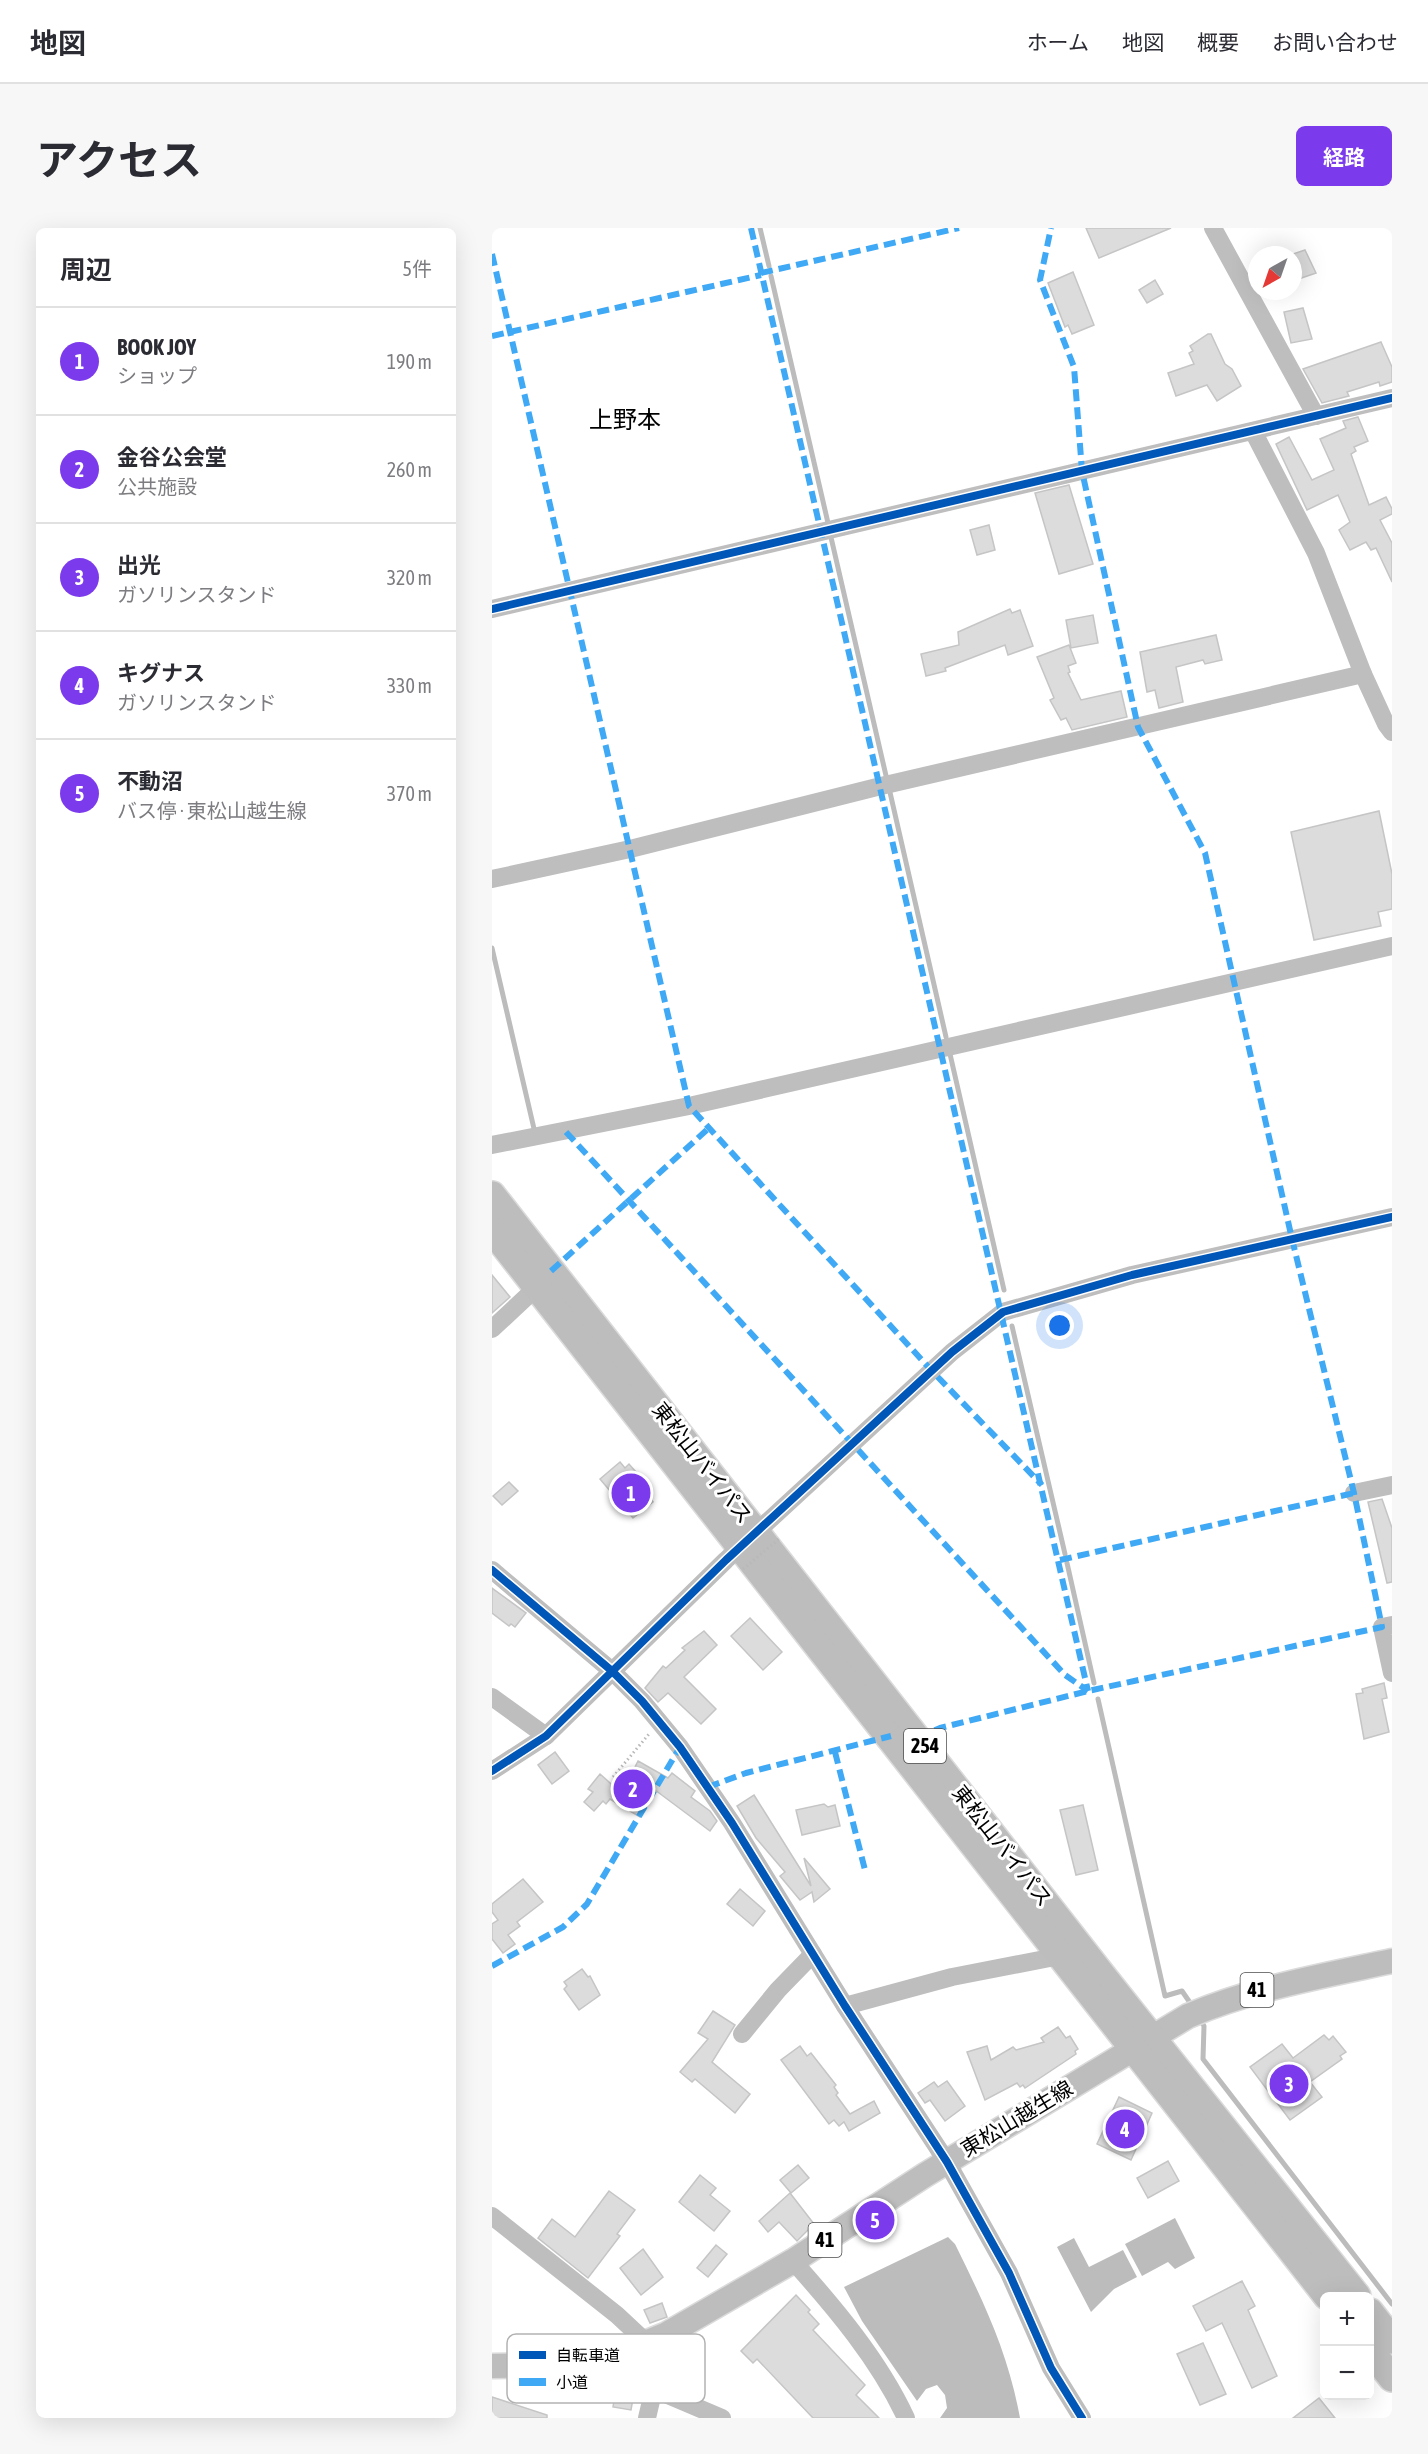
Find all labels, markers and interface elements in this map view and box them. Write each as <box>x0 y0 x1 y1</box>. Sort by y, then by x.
text: 地図 <box>30 27 86 59</box>
text: ホーム <box>1027 30 1089 54</box>
text: 地図 <box>1122 30 1164 54</box>
text: 概要 <box>1197 30 1239 54</box>
text: お問い合わせ <box>1272 30 1398 54</box>
button: 経路 <box>1296 126 1392 186</box>
text: アクセス <box>36 136 202 184</box>
north arrow <box>1248 246 1302 300</box>
text: 周辺 <box>60 255 112 285</box>
text: 5件 <box>403 257 432 280</box>
text: BOOK JOY <box>117 334 196 360</box>
text: 1 <box>75 350 84 373</box>
text: 190 m <box>387 350 432 373</box>
text: ショップ <box>117 364 197 387</box>
district label: 上野本 <box>589 406 661 433</box>
text: 金谷公会堂 <box>117 444 227 470</box>
text: 2 <box>75 458 84 481</box>
text: 260 m <box>387 458 432 481</box>
text: 公共施設 <box>117 475 197 498</box>
text: 出光 <box>117 552 161 578</box>
text: 3 <box>75 566 84 589</box>
text: 320 m <box>387 566 432 589</box>
text: ガソリンスタンド <box>117 583 277 606</box>
text: キグナス <box>117 660 205 686</box>
text: 4 <box>75 674 84 697</box>
text: 330 m <box>387 674 432 697</box>
text: ガソリンスタンド <box>117 691 277 714</box>
text: 不動沼 <box>117 768 183 794</box>
text: 5 <box>75 782 84 805</box>
text: 370 m <box>387 782 432 805</box>
text: バス停 · 東松山越生線 <box>117 799 307 822</box>
your location <box>1045 1311 1074 1340</box>
street label: 東松山バイパス <box>648 1397 757 1528</box>
pin: 1 <box>612 1470 650 1516</box>
road number: 254 <box>904 1729 946 1763</box>
pin: 2 <box>614 1766 652 1812</box>
street label: 東松山バイパス <box>948 1780 1057 1911</box>
road number: 41 <box>1240 1973 1274 2007</box>
pin: 3 <box>1270 2062 1308 2106</box>
street label: 東松山越生線 <box>956 2075 1077 2161</box>
pin: 4 <box>1106 2106 1144 2152</box>
pin: 5 <box>856 2198 895 2242</box>
road number: 41 <box>808 2223 842 2257</box>
map controls <box>1320 2292 1374 2400</box>
button: + <box>1320 2292 1374 2346</box>
legend <box>507 2334 705 2403</box>
text: 自転車道 <box>556 2346 620 2364</box>
button: − <box>1320 2346 1374 2400</box>
text: 小道 <box>556 2373 588 2391</box>

